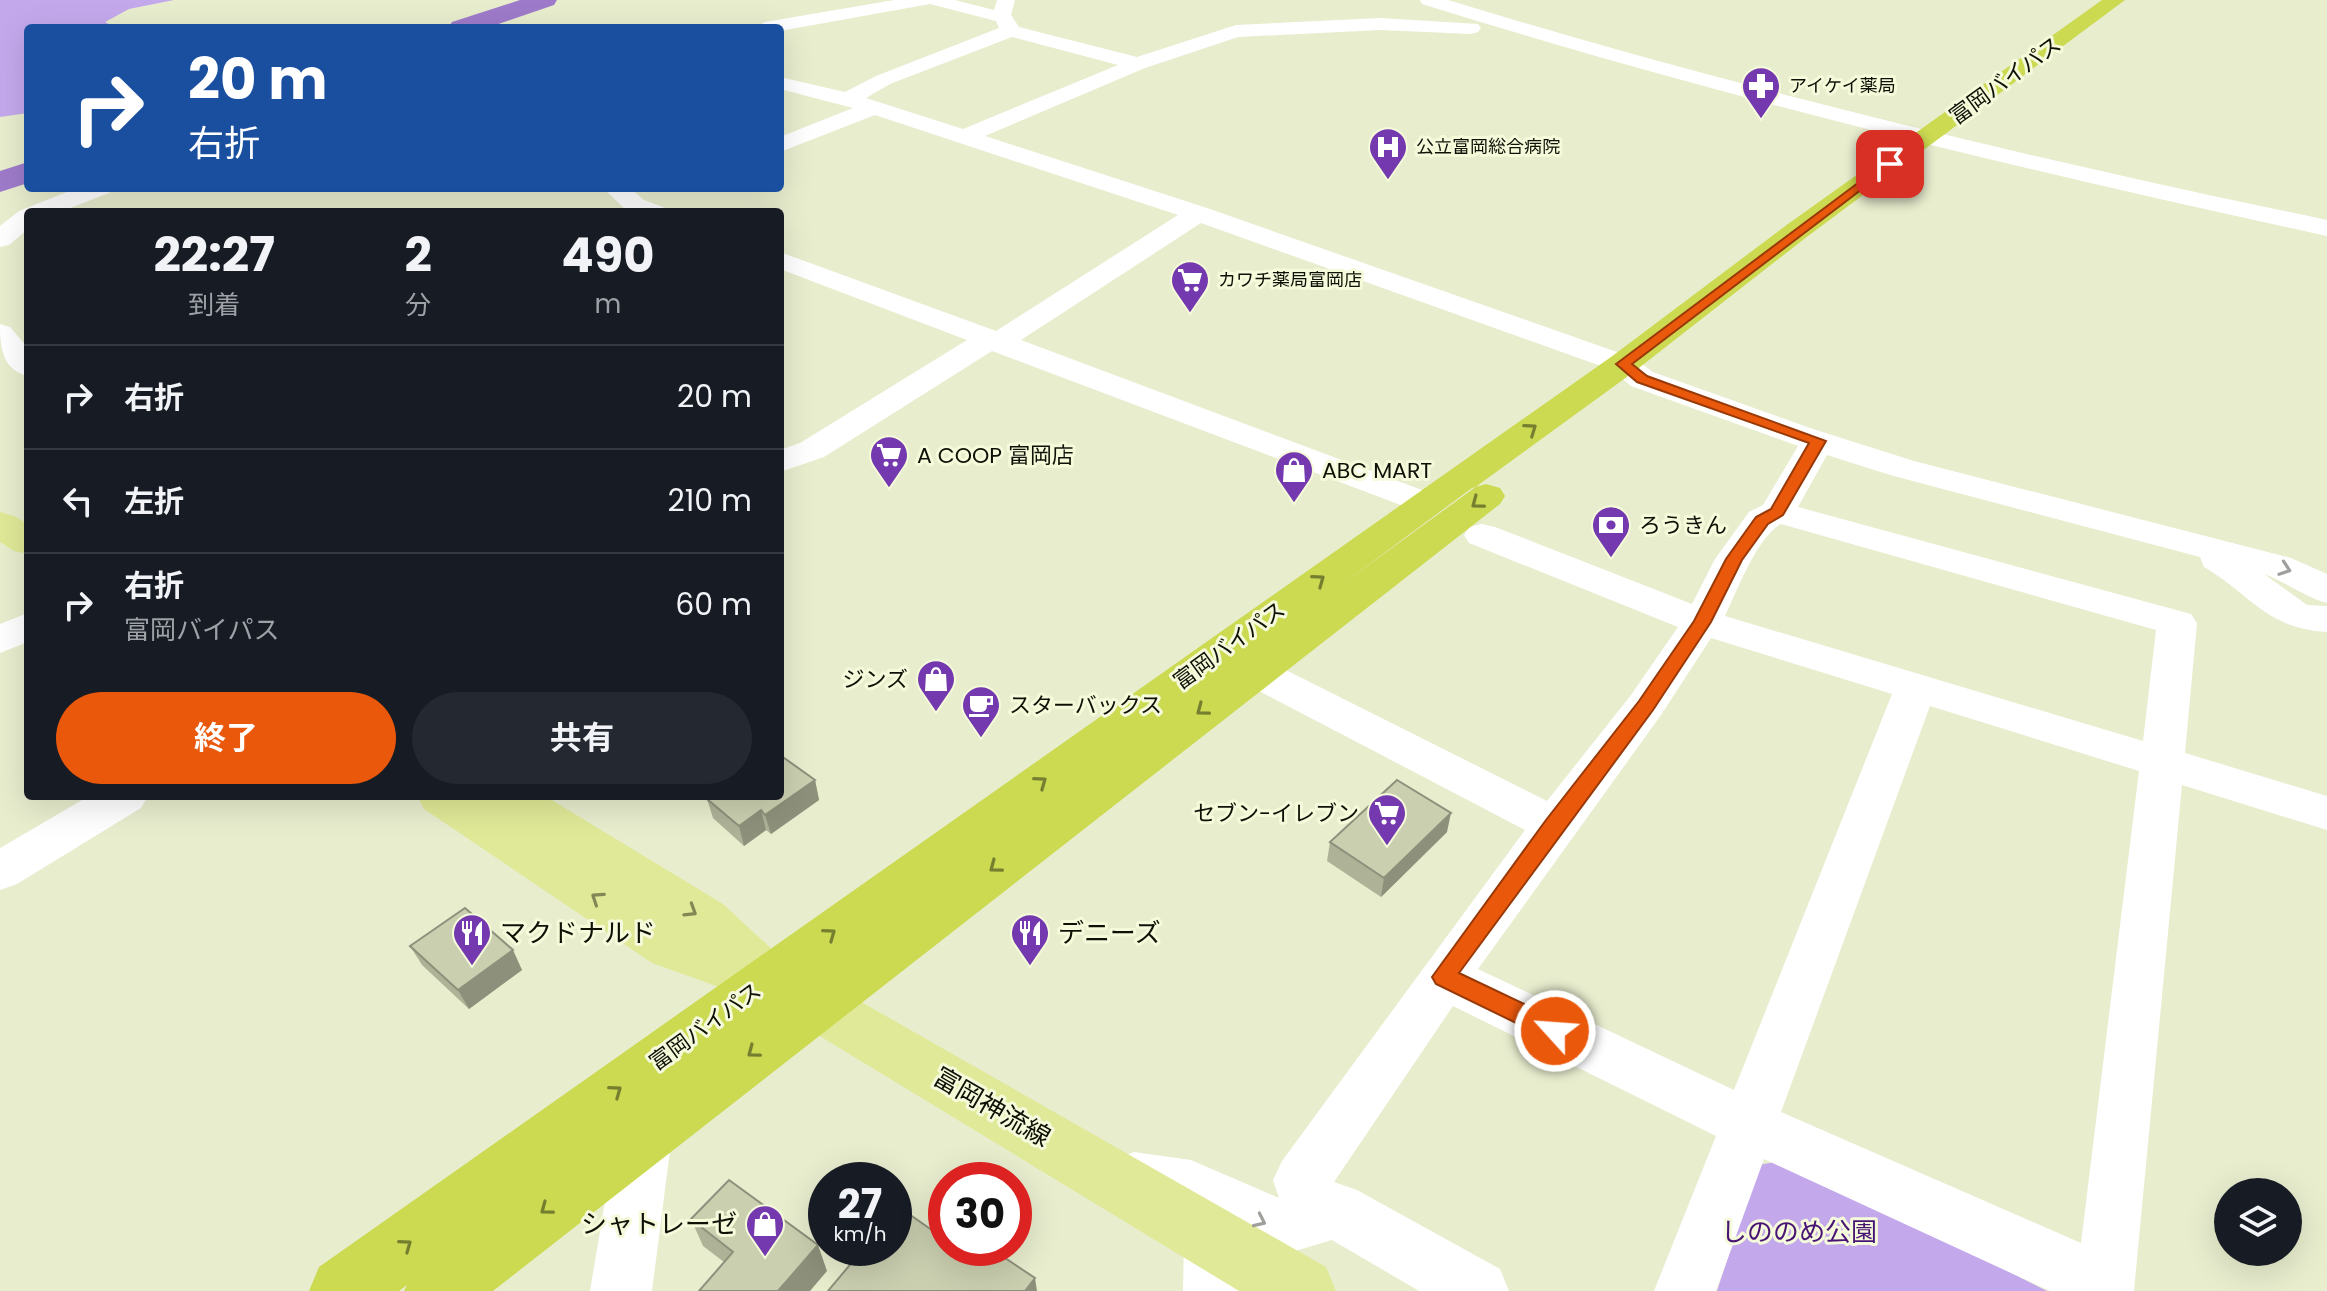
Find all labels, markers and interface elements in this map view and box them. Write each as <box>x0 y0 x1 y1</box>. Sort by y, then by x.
street label: 富岡バイパス <box>1943 29 2068 132</box>
text: 20 m <box>188 40 328 119</box>
icon: right <box>56 56 160 160</box>
pharmacy icon: アイケイ薬局 <box>1740 65 1782 120</box>
place label: アイケイ薬局 <box>1789 73 1896 98</box>
text: 右折 <box>188 118 260 169</box>
hospital icon: 公立富岡総合病院 <box>1367 126 1409 181</box>
pin <box>1856 130 1924 198</box>
place label: 公立富岡総合病院 <box>1416 134 1560 159</box>
icon: arrive <box>1868 142 1912 186</box>
text: 22:27 <box>153 221 275 288</box>
text: 2 <box>404 221 432 288</box>
text: 490 <box>561 222 655 289</box>
supermarket icon: カワチ薬局富岡店 <box>1169 259 1211 314</box>
place label: カワチ薬局富岡店 <box>1218 267 1362 292</box>
text: m <box>595 286 621 322</box>
text: 到着 <box>188 287 240 323</box>
text: 分 <box>405 287 431 323</box>
icon: right <box>56 375 100 419</box>
text: 20 m <box>677 375 752 418</box>
text: 右折 <box>124 376 184 419</box>
one-way arrow <box>1522 424 1537 439</box>
supermarket icon: A COOP 富岡店 <box>868 434 910 489</box>
place label: A COOP 富岡店 <box>917 440 1074 471</box>
shop icon: ABC MART <box>1273 449 1315 504</box>
place label: ABC MART <box>1322 455 1432 486</box>
icon: left <box>56 479 100 523</box>
text: 210 m <box>667 479 752 522</box>
text: 左折 <box>124 480 184 523</box>
one-way arrow <box>1471 493 1486 508</box>
bank icon: ろうきん <box>1590 504 1632 559</box>
place label: ろうきん <box>1639 510 1727 541</box>
one-way arrow <box>2277 559 2291 575</box>
text: 右折 <box>124 564 184 607</box>
one-way arrow <box>1311 575 1325 590</box>
icon: right <box>56 583 100 627</box>
text: 60 m <box>675 583 752 626</box>
street label: 富岡バイパス <box>1167 594 1292 697</box>
text: 富岡バイパス <box>124 612 279 648</box>
shop icon: ジンズ <box>915 658 957 713</box>
place label: ジンズ <box>842 664 908 695</box>
cafe icon: スターバックス <box>960 684 1002 739</box>
place label: スターバックス <box>1009 690 1162 721</box>
button: 終了 <box>56 692 396 784</box>
button: 共有 <box>412 692 752 784</box>
one-way arrow <box>1196 700 1211 714</box>
one-way arrow <box>1032 777 1046 792</box>
supermarket icon: セブン-イレブン <box>1366 792 1408 847</box>
place label: セブン-イレブン <box>1193 798 1359 829</box>
one-way arrow <box>989 857 1004 871</box>
one-way arrow <box>591 893 606 908</box>
one-way arrow <box>682 901 697 916</box>
restaurant icon: マクドナルド <box>451 912 493 967</box>
restaurant icon: デニーズ <box>1009 912 1051 967</box>
place label: マクドナルド <box>500 915 656 951</box>
place label: デニーズ <box>1058 915 1161 951</box>
one-way arrow <box>821 929 836 944</box>
street label: 富岡バイパス <box>643 975 768 1078</box>
position arrow <box>1513 989 1597 1073</box>
one-way arrow <box>747 1042 762 1056</box>
street label: 富岡神流線 <box>927 1059 1057 1155</box>
one-way arrow <box>607 1086 622 1101</box>
speed limit sign: 30 <box>928 1162 1032 1266</box>
text: 27 <box>838 1176 882 1232</box>
map controls <box>2214 1178 2302 1266</box>
button: layers <box>2214 1178 2302 1266</box>
one-way arrow <box>540 1199 555 1213</box>
shop icon: シャトレーゼ <box>744 1203 786 1258</box>
place label: シャトレーゼ <box>581 1206 737 1242</box>
one-way arrow <box>1252 1211 1266 1227</box>
park label: しののめ公園 <box>1721 1214 1877 1250</box>
text: km/h <box>833 1220 887 1248</box>
one-way arrow <box>398 1240 412 1255</box>

